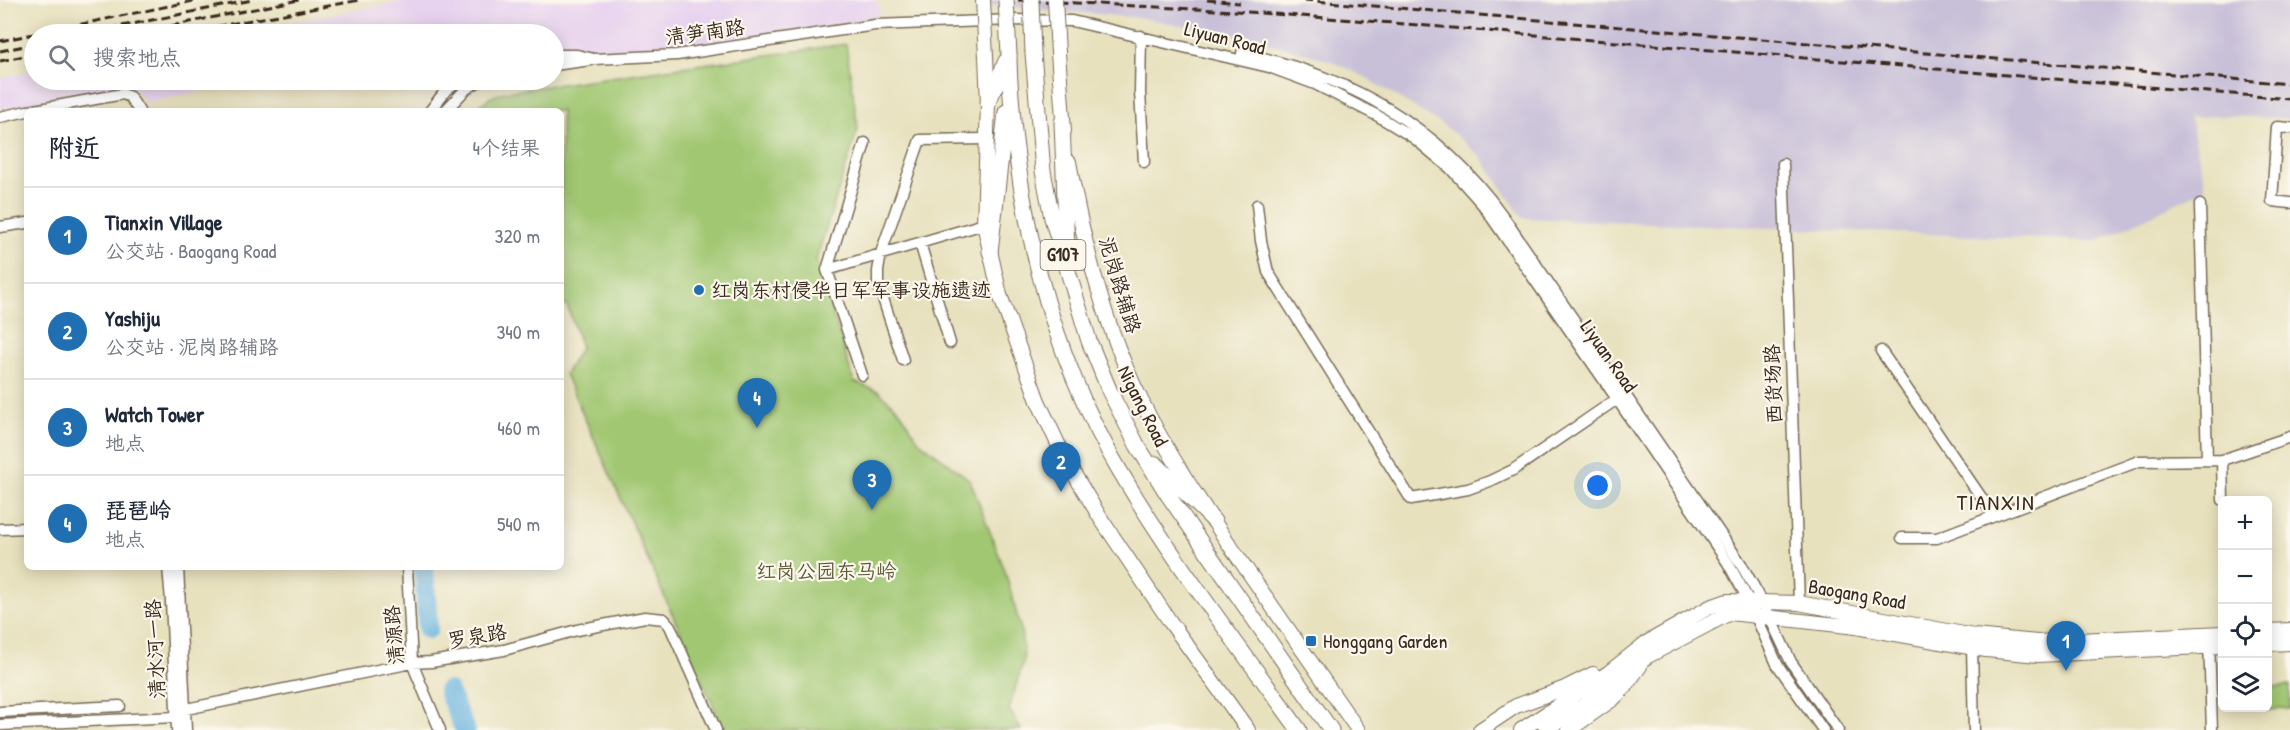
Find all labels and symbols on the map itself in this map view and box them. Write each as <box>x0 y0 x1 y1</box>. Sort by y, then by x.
street label: 清笋南路 <box>663 12 747 50</box>
street label: Liyuan Road <box>1182 14 1269 61</box>
street label: 泥岗路辅路 <box>1093 233 1148 338</box>
road number: G107 <box>1040 240 1086 270</box>
place label: 红岗东村侵华日军军事设施遗迹 <box>711 276 991 303</box>
marker: 红岗东村侵华日军军事设施遗迹 <box>692 283 706 297</box>
street label: Liyuan Road <box>1575 314 1644 397</box>
street label: 西货场路 <box>1758 343 1787 424</box>
street label: Nigang Road <box>1112 361 1175 451</box>
pin: 4 <box>738 378 777 428</box>
pin: 2 <box>1042 442 1080 492</box>
pin: 3 <box>852 460 892 510</box>
your location <box>1583 471 1612 500</box>
district label: TIANXIN <box>1957 487 2035 517</box>
park label: 红岗公园东马岭 <box>756 557 897 584</box>
street label: Baogang Road <box>1806 572 1908 615</box>
street label: 清水河一路 <box>138 597 171 700</box>
street label: 清源路 <box>377 603 410 666</box>
street label: 罗泉路 <box>445 617 510 654</box>
pin: 1 <box>2046 622 2086 671</box>
place label: Honggang Garden <box>1323 627 1448 654</box>
marker: Honggang Garden <box>1304 634 1318 648</box>

